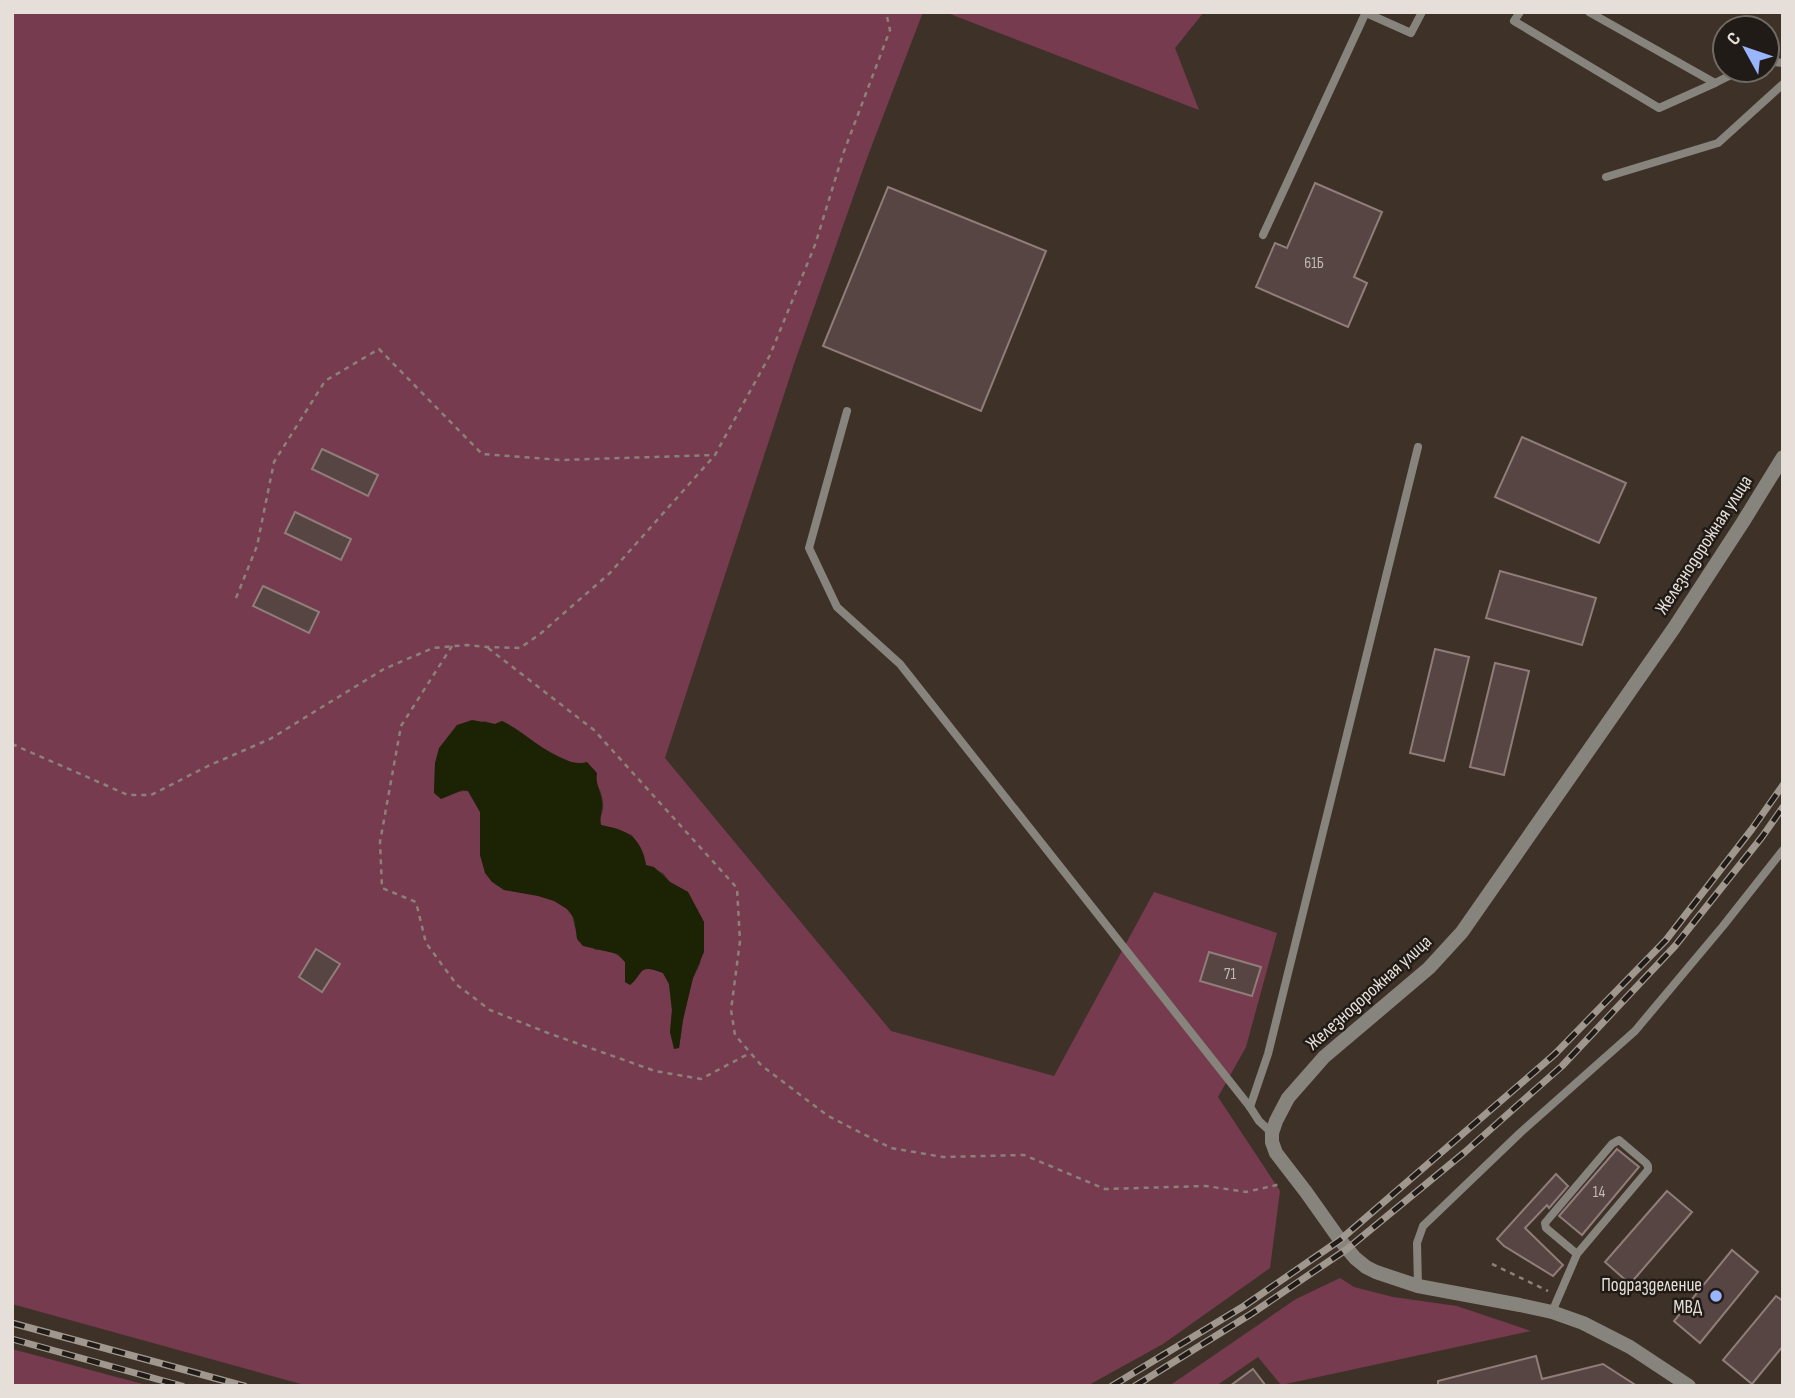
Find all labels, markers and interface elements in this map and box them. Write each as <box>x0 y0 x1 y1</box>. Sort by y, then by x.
north arrow <box>1711 14 1781 84</box>
text: С <box>1722 28 1746 50</box>
house number: 61Б <box>1304 254 1324 273</box>
street label: Железнодорожная улица <box>1650 471 1758 619</box>
street label: Железнодорожная улица <box>1301 930 1437 1056</box>
house number: 71 <box>1224 965 1236 984</box>
house number: 14 <box>1593 1183 1605 1202</box>
place label: Подразделение МВД <box>1601 1274 1702 1319</box>
marker: Подразделение МВД <box>1708 1288 1724 1304</box>

